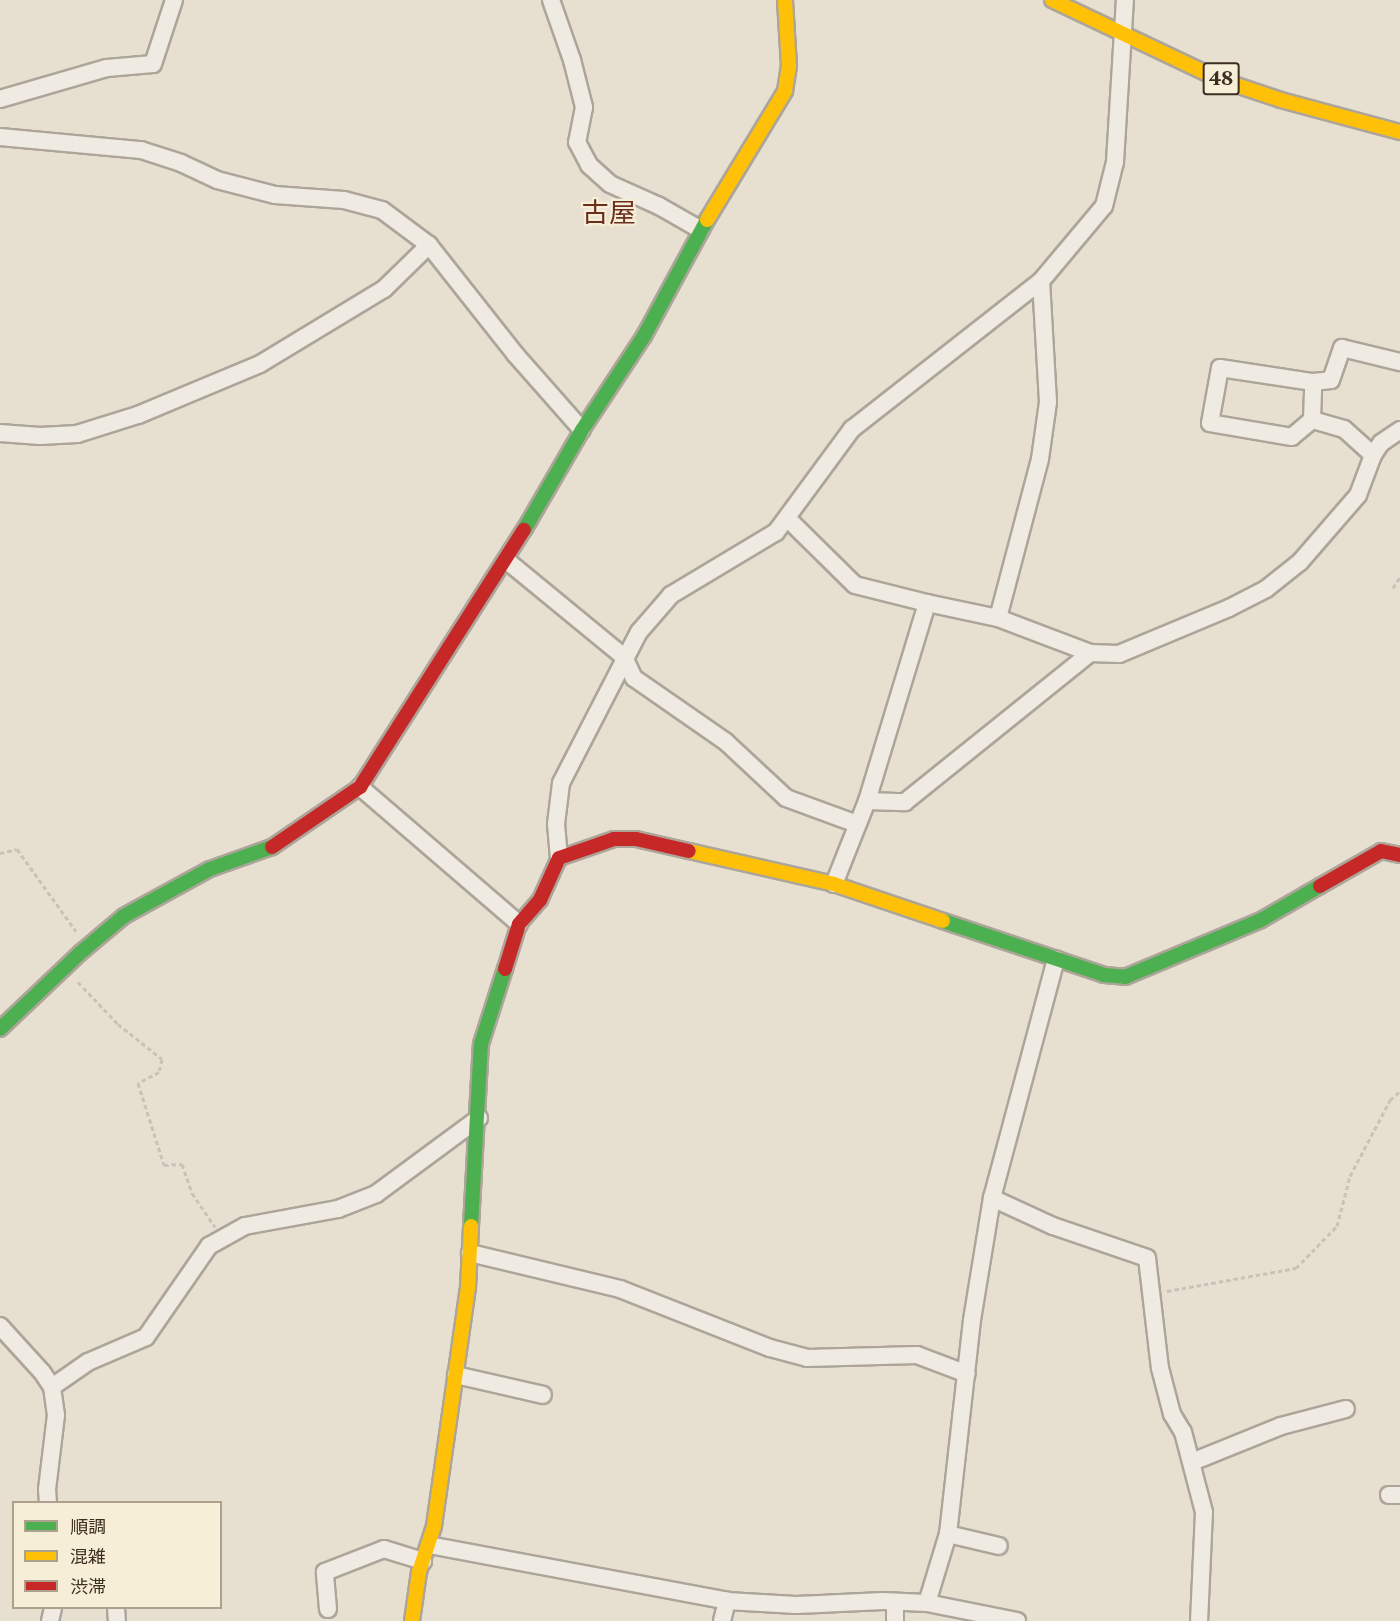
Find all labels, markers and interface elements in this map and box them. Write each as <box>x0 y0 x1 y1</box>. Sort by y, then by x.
road number: 48 <box>1202 60 1240 98</box>
district label: 古屋 <box>582 199 636 231</box>
legend <box>12 1501 222 1609</box>
text: 順調 <box>70 1514 106 1541</box>
text: 混雑 <box>70 1544 106 1571</box>
text: 渋滞 <box>70 1574 106 1601</box>

